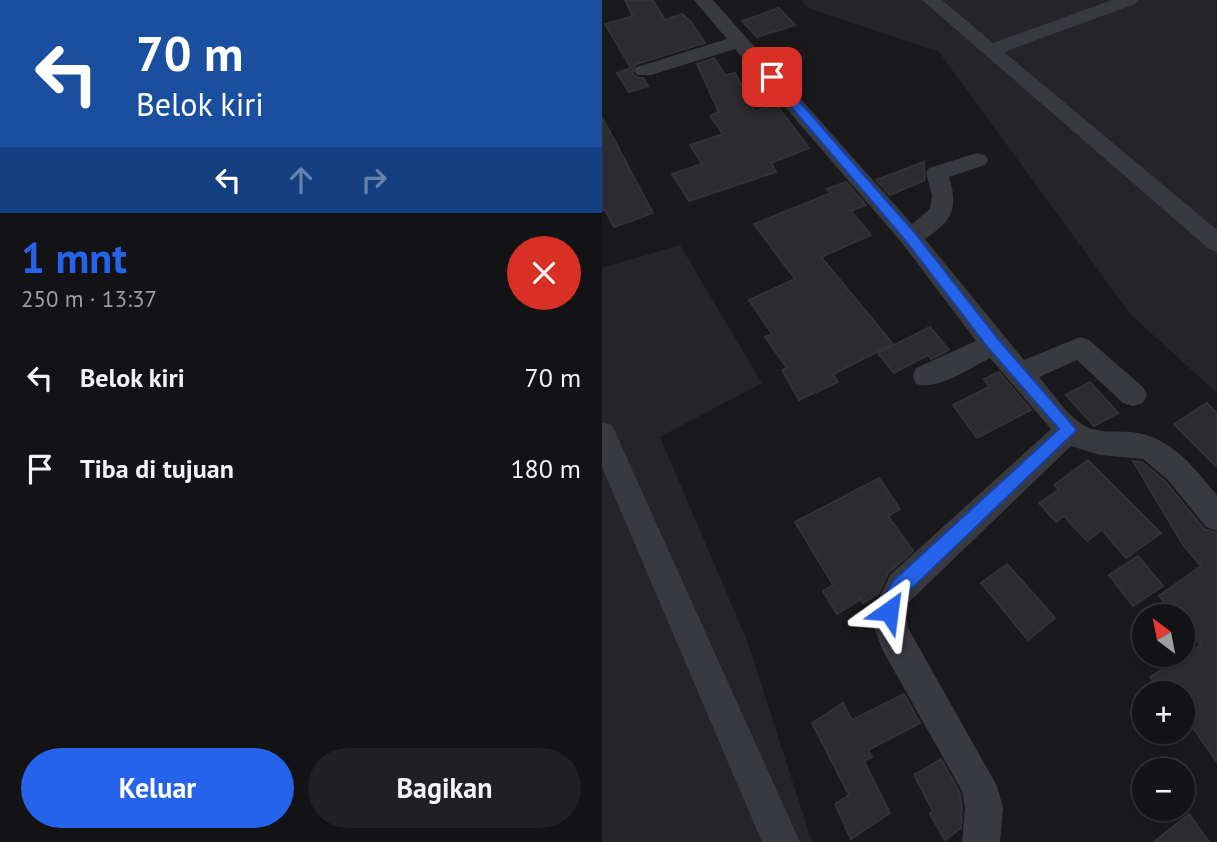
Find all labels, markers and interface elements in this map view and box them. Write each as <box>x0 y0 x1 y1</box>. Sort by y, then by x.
text: 70 m <box>136 21 243 85</box>
icon: left <box>21 28 112 119</box>
pin <box>742 47 802 107</box>
icon: arrive <box>753 58 791 96</box>
text: Belok kiri <box>136 83 264 125</box>
icon: left <box>209 161 247 199</box>
icon: ahead <box>282 161 320 199</box>
icon: right <box>355 161 393 199</box>
text: 1 mnt <box>21 230 127 285</box>
button: close <box>507 236 581 310</box>
text: 250 m · 13:37 <box>21 284 157 313</box>
icon: left <box>21 359 59 397</box>
text: Belok kiri <box>80 361 185 394</box>
text: 70 m <box>525 361 581 394</box>
icon: arrive <box>21 450 59 488</box>
text: Tiba di tujuan <box>80 452 234 485</box>
text: 180 m <box>510 452 581 485</box>
position arrow <box>852 574 926 648</box>
north arrow <box>1132 604 1195 667</box>
map controls <box>1132 604 1195 821</box>
button: + <box>1132 681 1195 744</box>
button: Keluar <box>21 748 294 828</box>
button: Bagikan <box>308 748 581 828</box>
button: − <box>1132 758 1195 821</box>

